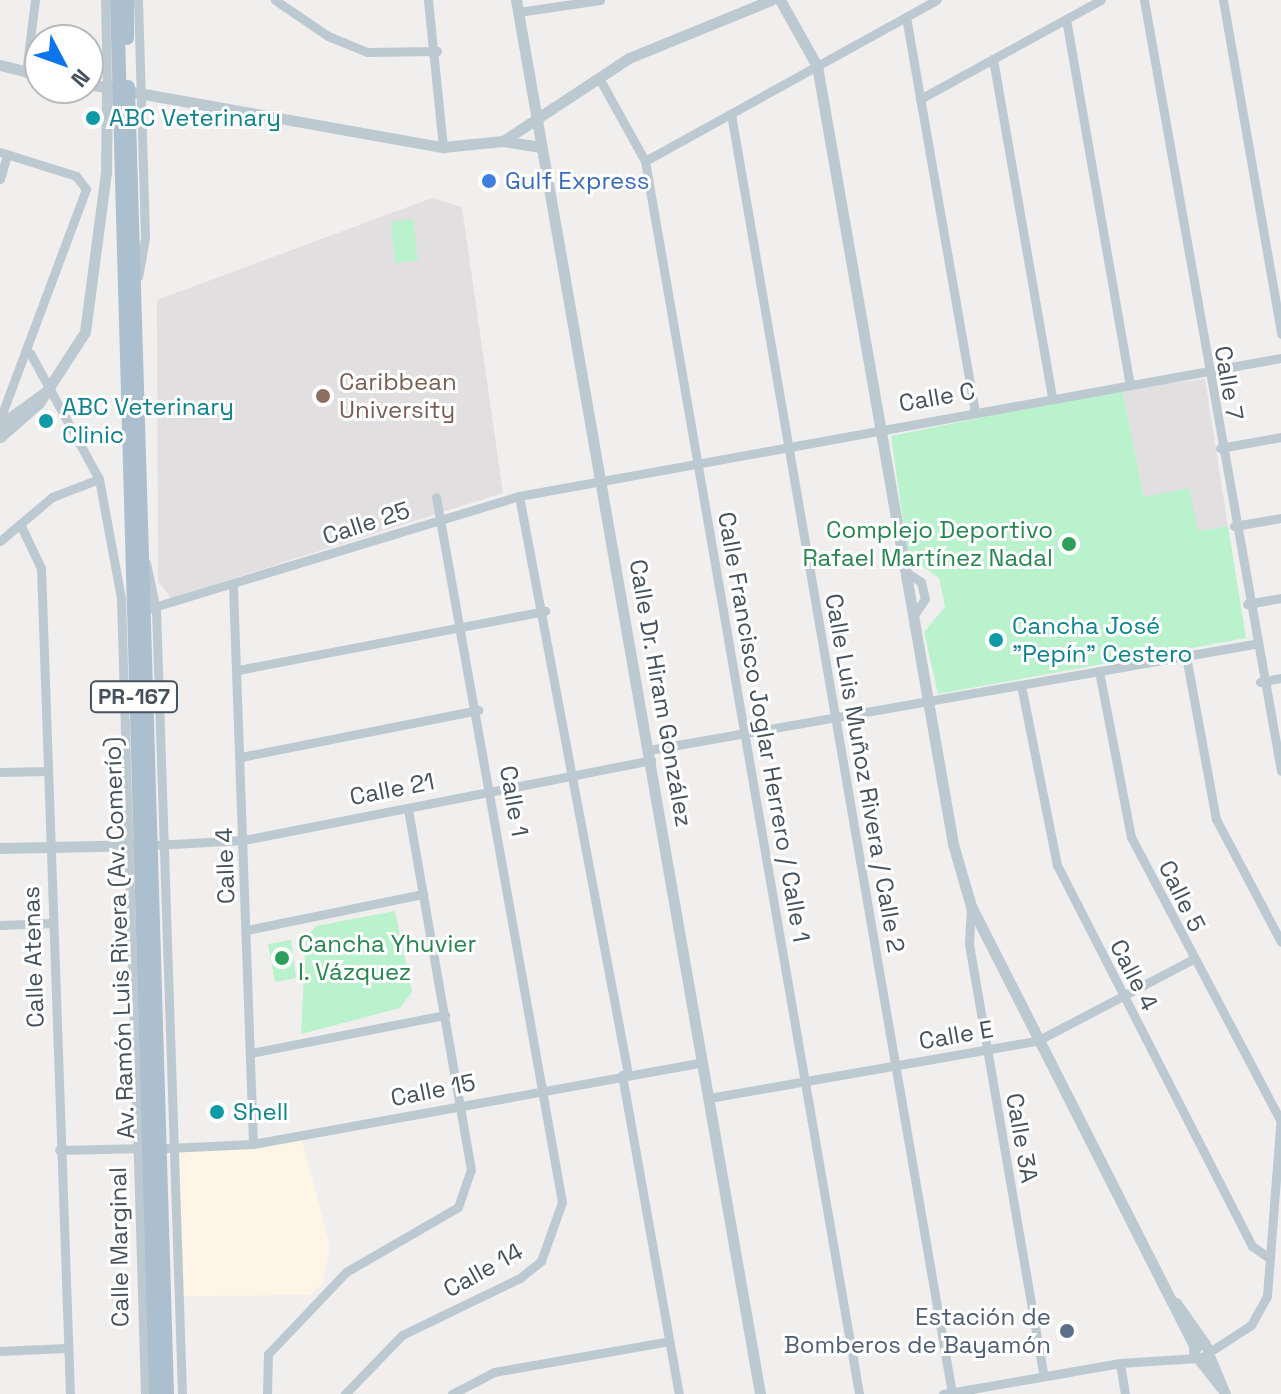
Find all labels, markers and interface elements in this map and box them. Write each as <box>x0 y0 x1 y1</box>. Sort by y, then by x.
north arrow <box>24 24 104 104</box>
text: N <box>65 64 96 93</box>
place label: ABC Veterinary <box>109 104 281 132</box>
marker: ABC Veterinary <box>84 109 102 127</box>
place label: Gulf Express <box>505 167 650 195</box>
marker: Gulf Express <box>480 172 498 190</box>
street label: Calle 7 <box>1208 344 1250 422</box>
place label: Caribbean University <box>339 368 457 424</box>
street label: Calle C <box>897 376 977 418</box>
marker: Caribbean University <box>314 387 332 405</box>
place label: ABC Veterinary Clinic <box>62 393 234 449</box>
marker: ABC Veterinary Clinic <box>37 412 55 430</box>
street label: Calle 25 <box>319 495 413 551</box>
street label: Calle Francisco Joglar Herrero / Calle 1 <box>712 510 816 944</box>
place label: Complejo Deportivo Rafael Martínez Nadal <box>802 516 1053 572</box>
marker: Complejo Deportivo Rafael Martínez Nadal <box>1060 535 1078 553</box>
street label: Calle Dr. Hiram González <box>623 557 699 829</box>
street label: Calle Luis Muñoz Rivera / Calle 2 <box>819 591 911 955</box>
place label: Cancha José "Pepín" Cestero <box>1012 612 1192 668</box>
marker: Cancha José "Pepín" Cestero <box>987 631 1005 649</box>
road number: PR-167 <box>88 679 180 715</box>
street label: Av. Ramón Luis Rivera (Av. Comerío) <box>98 736 140 1140</box>
street label: Calle 1 <box>494 763 534 839</box>
street label: Calle 21 <box>347 767 437 811</box>
street label: Calle 4 <box>209 827 241 905</box>
street label: Calle 5 <box>1152 856 1212 936</box>
street label: Calle Atenas <box>16 886 50 1028</box>
place label: Cancha Yhuvier I. Vázquez <box>298 930 477 986</box>
street label: Calle 4 <box>1104 934 1164 1016</box>
marker: Cancha Yhuvier I. Vázquez <box>273 949 291 967</box>
street label: Calle E <box>917 1014 995 1056</box>
street label: Calle 15 <box>388 1068 478 1112</box>
street label: Calle 3A <box>1000 1091 1044 1185</box>
place label: Shell <box>233 1098 288 1126</box>
marker: Shell <box>208 1103 226 1121</box>
street label: Calle Marginal <box>103 1167 135 1327</box>
street label: Calle 14 <box>438 1236 528 1304</box>
place label: Estación de Bomberos de Bayamón <box>784 1303 1051 1359</box>
marker: Estación de Bomberos de Bayamón <box>1058 1322 1076 1340</box>

